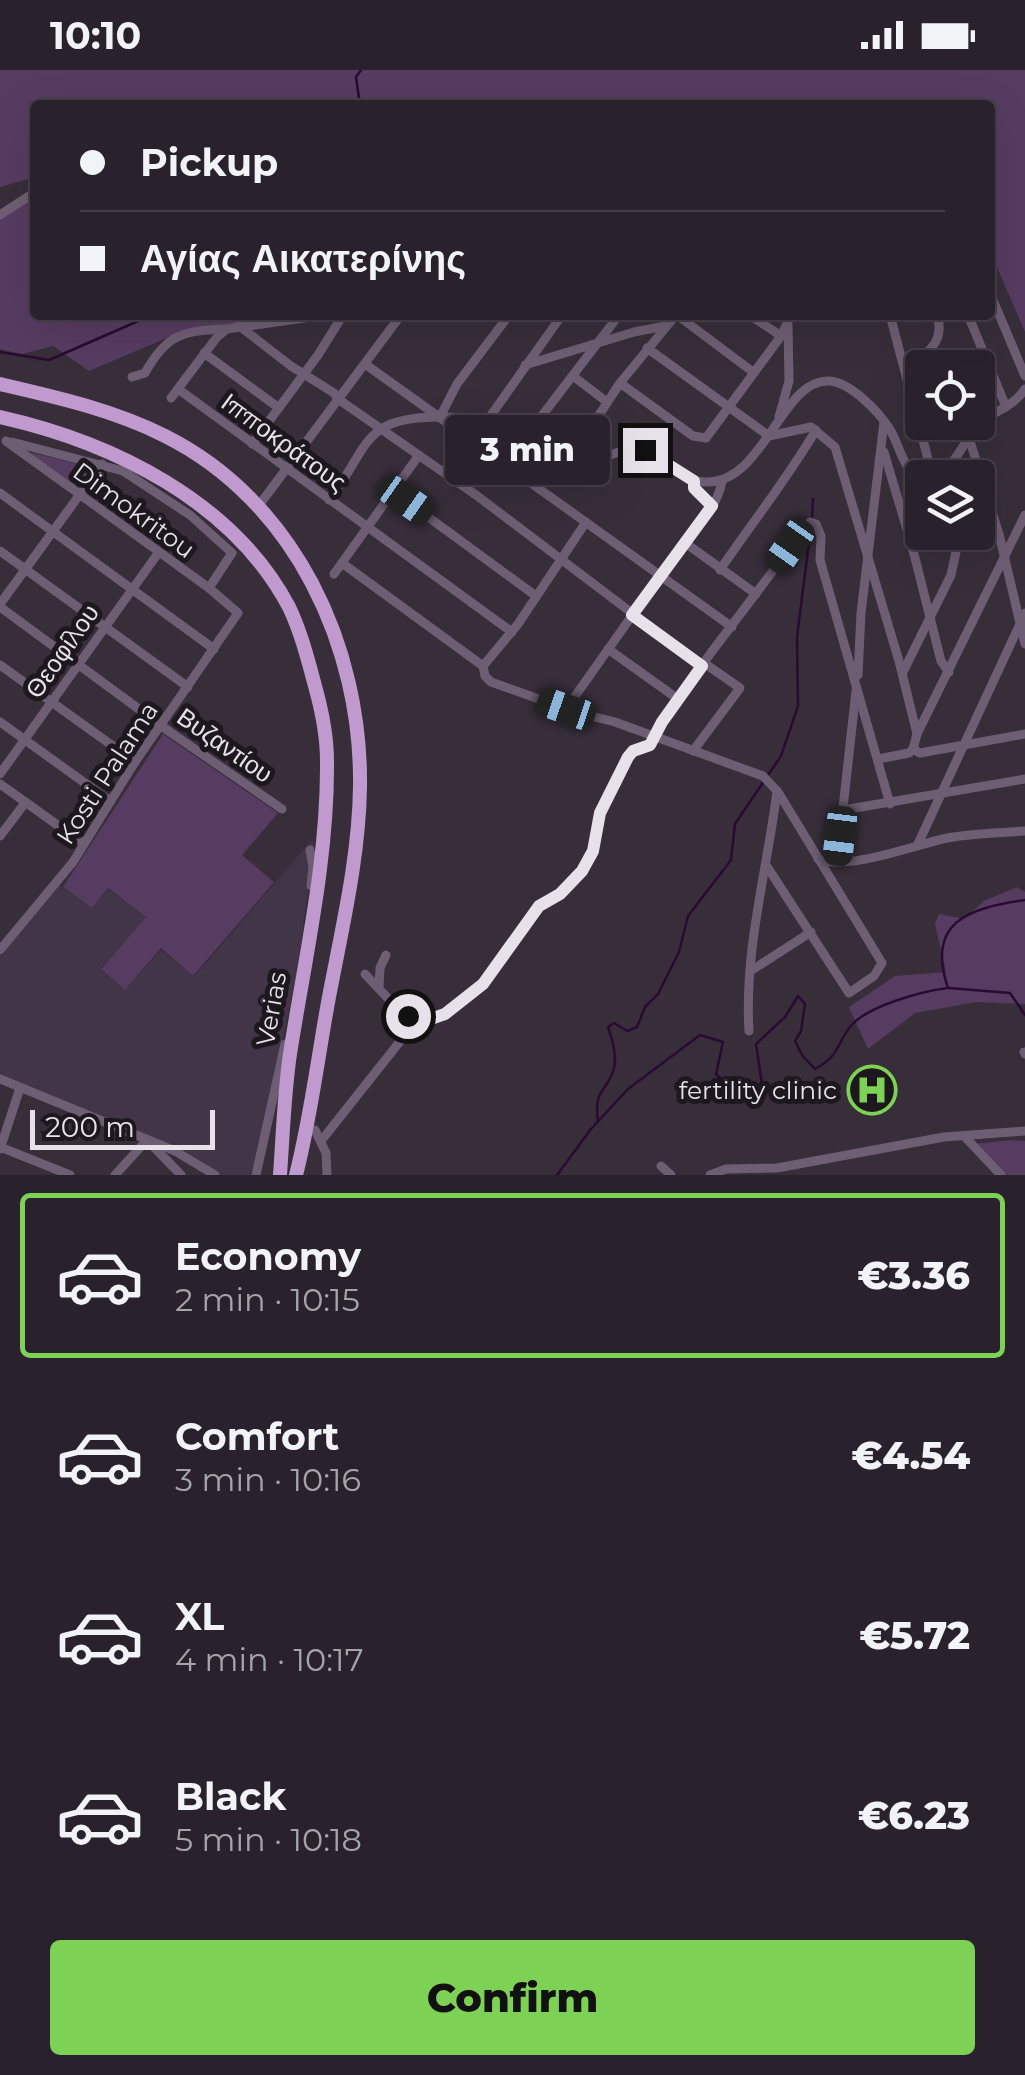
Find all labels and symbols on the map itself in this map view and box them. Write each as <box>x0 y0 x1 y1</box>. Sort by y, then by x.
street label: Ιπποκράτους <box>216 387 352 497</box>
callout: 3 min <box>445 415 610 485</box>
route end <box>623 428 668 473</box>
street label: Dimokritou <box>67 456 201 564</box>
car <box>373 471 439 529</box>
car <box>761 513 819 579</box>
street label: Θεοφίλου <box>19 598 105 704</box>
car <box>533 685 599 733</box>
street label: Kosti Palama <box>50 696 164 850</box>
street label: Βυζαντίου <box>171 701 279 789</box>
car <box>821 804 859 868</box>
street label: Verias <box>250 970 292 1048</box>
route start <box>386 994 431 1039</box>
hospital icon: fertility clinic <box>846 1064 898 1116</box>
place label: fertility clinic <box>679 1075 837 1105</box>
scale bar <box>30 1105 215 1150</box>

